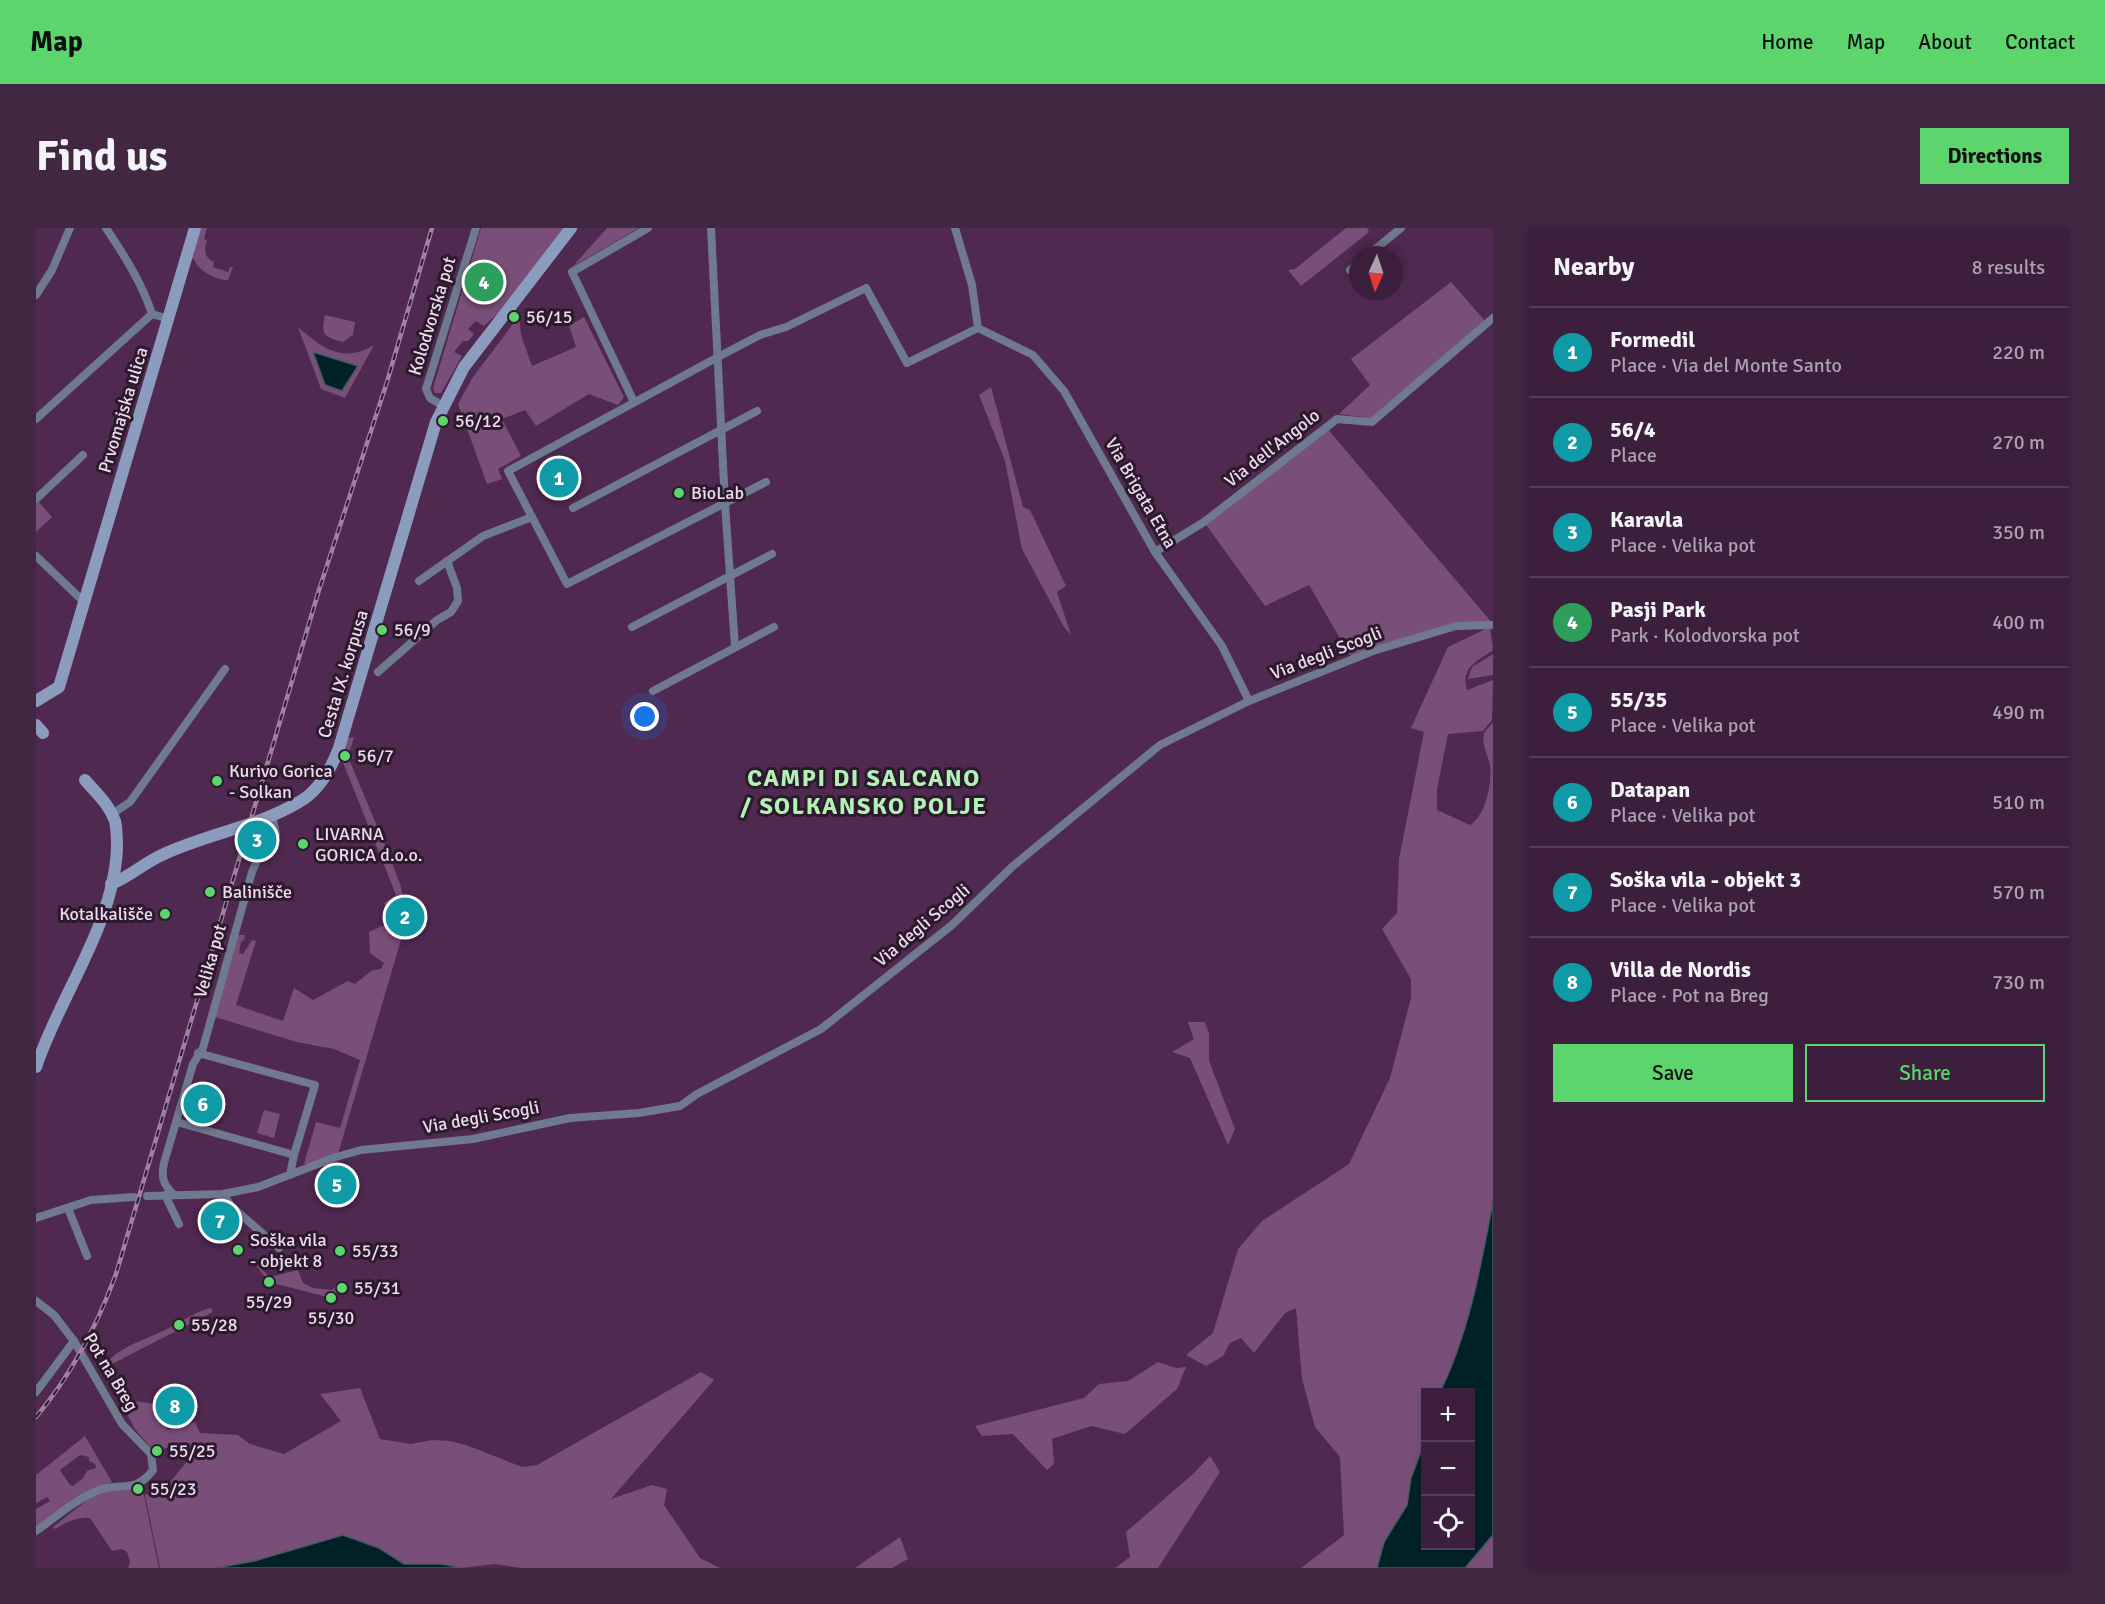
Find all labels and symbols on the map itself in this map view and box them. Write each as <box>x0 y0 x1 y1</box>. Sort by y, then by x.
north arrow <box>1349 246 1403 300</box>
street label: Kolodvorska pot <box>404 254 460 378</box>
pin: 4 <box>464 260 504 304</box>
place label: 56/15 <box>526 306 572 328</box>
marker: 56/15 <box>507 310 521 324</box>
street label: Prvomajska ulica <box>93 344 153 476</box>
street label: Via dell'Angolo <box>1220 404 1324 492</box>
place label: 56/12 <box>455 410 501 432</box>
marker: 56/12 <box>436 414 450 428</box>
street label: Via Brigata Etna <box>1101 434 1181 552</box>
pin: 1 <box>540 456 578 500</box>
place label: BioLab <box>691 482 744 504</box>
marker: BioLab <box>672 486 686 500</box>
street label: Cesta IX. korpusa <box>313 607 373 741</box>
place label: 56/9 <box>394 619 431 641</box>
street label: Via degli Scogli <box>1267 622 1385 684</box>
marker: 56/9 <box>375 623 389 637</box>
your location <box>630 702 659 731</box>
place label: 56/7 <box>357 745 394 767</box>
marker: 56/7 <box>338 749 352 763</box>
place label: Kurivo Gorica - Solkan <box>229 760 333 803</box>
district label: CAMPI DI SALCANO / SOLKANSKO POLJE <box>740 763 988 821</box>
marker: Kurivo Gorica - Solkan <box>210 774 224 788</box>
pin: 3 <box>238 818 276 862</box>
place label: LIVARNA GORICA d.o.o. <box>315 823 422 866</box>
marker: LIVARNA GORICA d.o.o. <box>296 837 310 851</box>
street label: Via degli Scogli <box>870 879 974 971</box>
place label: Balinišče <box>222 881 292 903</box>
marker: Balinišče <box>203 885 217 899</box>
pin: 2 <box>386 894 424 940</box>
place label: Kotalkališče <box>59 903 153 925</box>
marker: Kotalkališče <box>158 907 172 921</box>
street label: Velika pot <box>189 922 231 1000</box>
pin: 6 <box>184 1082 222 1126</box>
street label: Via degli Scogli <box>421 1096 541 1138</box>
pin: 5 <box>318 1162 356 1208</box>
pin: 7 <box>200 1198 240 1244</box>
place label: Soška vila - objekt 8 <box>250 1229 327 1272</box>
place label: 55/33 <box>352 1240 398 1262</box>
marker: Soška vila - objekt 8 <box>231 1243 245 1257</box>
marker: 55/33 <box>333 1244 347 1258</box>
marker: 55/29 <box>262 1275 276 1289</box>
place label: 55/31 <box>354 1277 400 1299</box>
marker: 55/31 <box>335 1281 349 1295</box>
place label: 55/29 <box>246 1291 292 1313</box>
marker: 55/30 <box>324 1291 338 1305</box>
place label: 55/30 <box>308 1307 354 1329</box>
place label: 55/28 <box>191 1314 237 1336</box>
marker: 55/28 <box>172 1318 186 1332</box>
street label: Pot na Breg <box>79 1329 143 1415</box>
pin: 8 <box>156 1384 194 1428</box>
place label: 55/25 <box>169 1440 215 1462</box>
marker: 55/25 <box>150 1444 164 1458</box>
place label: 55/23 <box>150 1478 196 1500</box>
marker: 55/23 <box>131 1482 145 1496</box>

